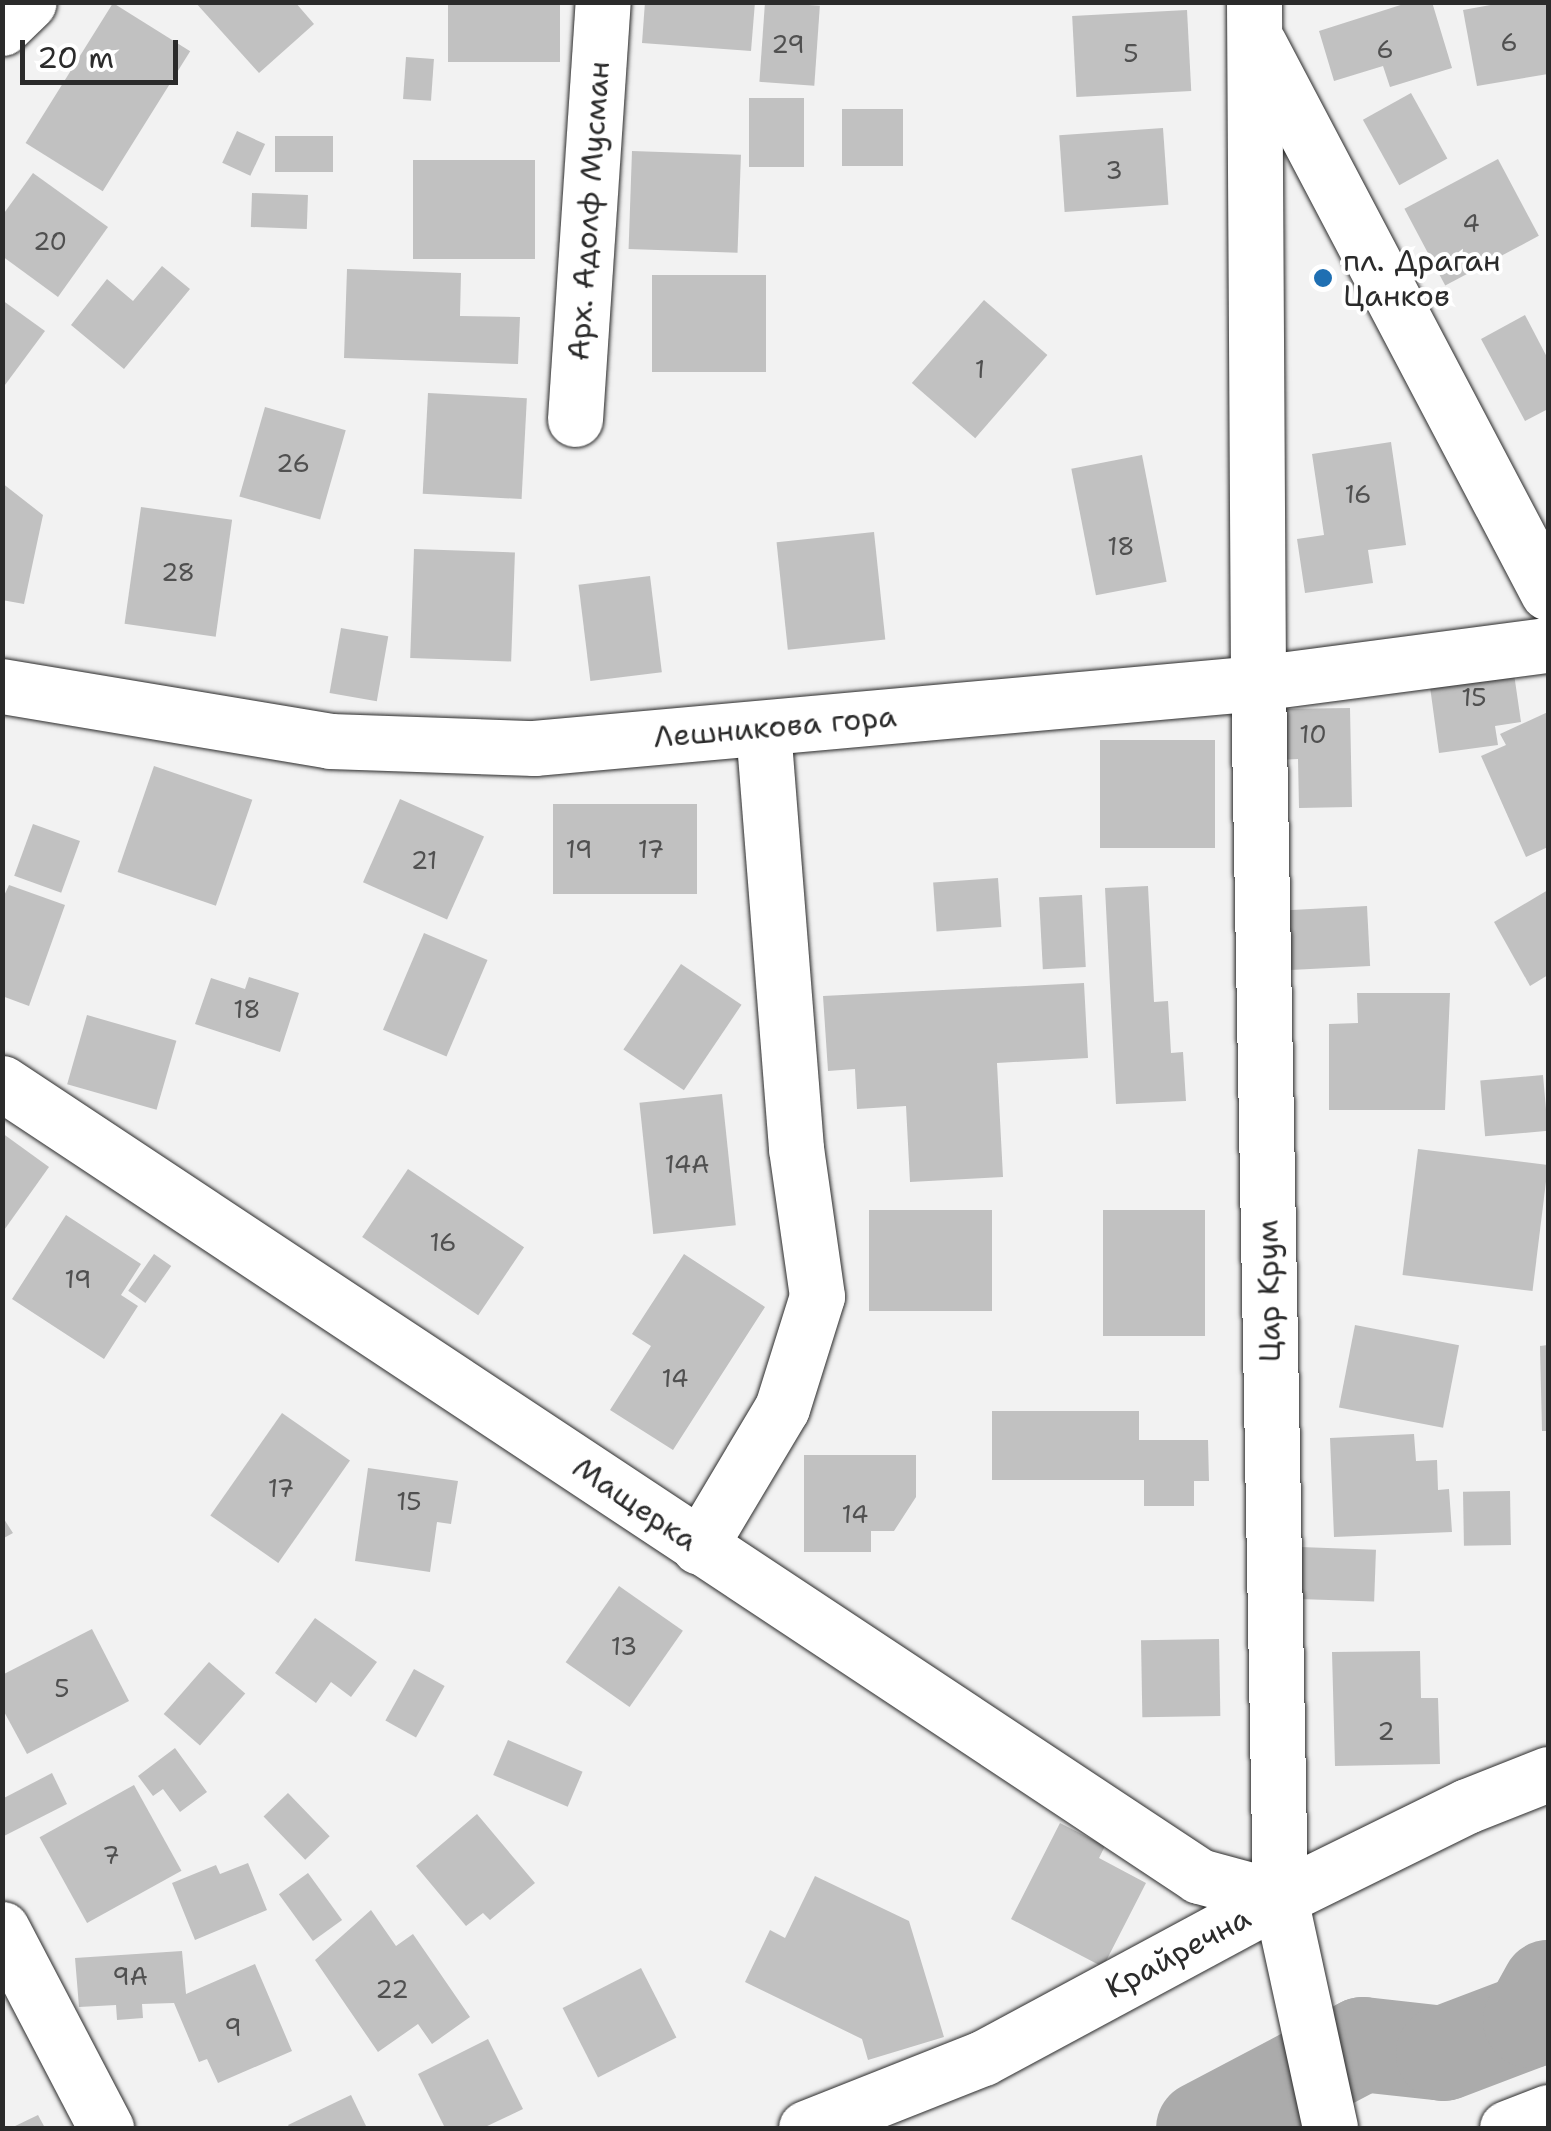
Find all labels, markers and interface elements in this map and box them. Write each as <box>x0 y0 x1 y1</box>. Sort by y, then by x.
scale bar <box>25 20 182 82</box>
house number: 6 <box>1500 27 1518 57</box>
house number: 29 <box>771 29 805 59</box>
house number: 6 <box>1376 34 1394 64</box>
text: 20 m <box>37 37 114 78</box>
house number: 5 <box>1123 38 1139 68</box>
street label: Арх. Адолф Мусман <box>561 60 617 362</box>
house number: 3 <box>1105 155 1123 185</box>
house number: 4 <box>1462 208 1480 238</box>
house number: 20 <box>33 226 67 256</box>
place label: пл. Драган Цанков <box>1343 243 1501 314</box>
marker: пл. Драган Цанков <box>1312 267 1334 289</box>
house number: 1 <box>975 354 985 384</box>
house number: 26 <box>276 448 310 478</box>
house number: 16 <box>1344 479 1372 509</box>
house number: 18 <box>1107 531 1135 561</box>
house number: 28 <box>161 557 195 587</box>
house number: 15 <box>1461 682 1487 712</box>
street label: Лешникова гора <box>652 698 898 756</box>
house number: 10 <box>1299 719 1327 749</box>
house number: 19 <box>566 834 592 864</box>
house number: 17 <box>638 834 664 864</box>
house number: 21 <box>411 845 437 875</box>
house number: 18 <box>233 994 261 1024</box>
house number: 14А <box>665 1149 709 1179</box>
street label: Цар Крум <box>1250 1219 1288 1363</box>
house number: 16 <box>429 1227 457 1257</box>
house number: 19 <box>65 1264 91 1294</box>
house number: 14 <box>662 1363 688 1393</box>
street label: Мащерка <box>566 1449 704 1559</box>
house number: 17 <box>268 1473 294 1503</box>
house number: 15 <box>396 1486 422 1516</box>
house number: 14 <box>842 1499 868 1529</box>
house number: 13 <box>611 1631 637 1661</box>
house number: 5 <box>54 1673 70 1703</box>
house number: 2 <box>1377 1716 1395 1746</box>
house number: 7 <box>102 1840 120 1870</box>
street label: Крайречна <box>1099 1900 1257 2006</box>
house number: 9А <box>112 1961 148 1991</box>
house number: 22 <box>375 1974 409 2004</box>
house number: 9 <box>224 2012 242 2042</box>

